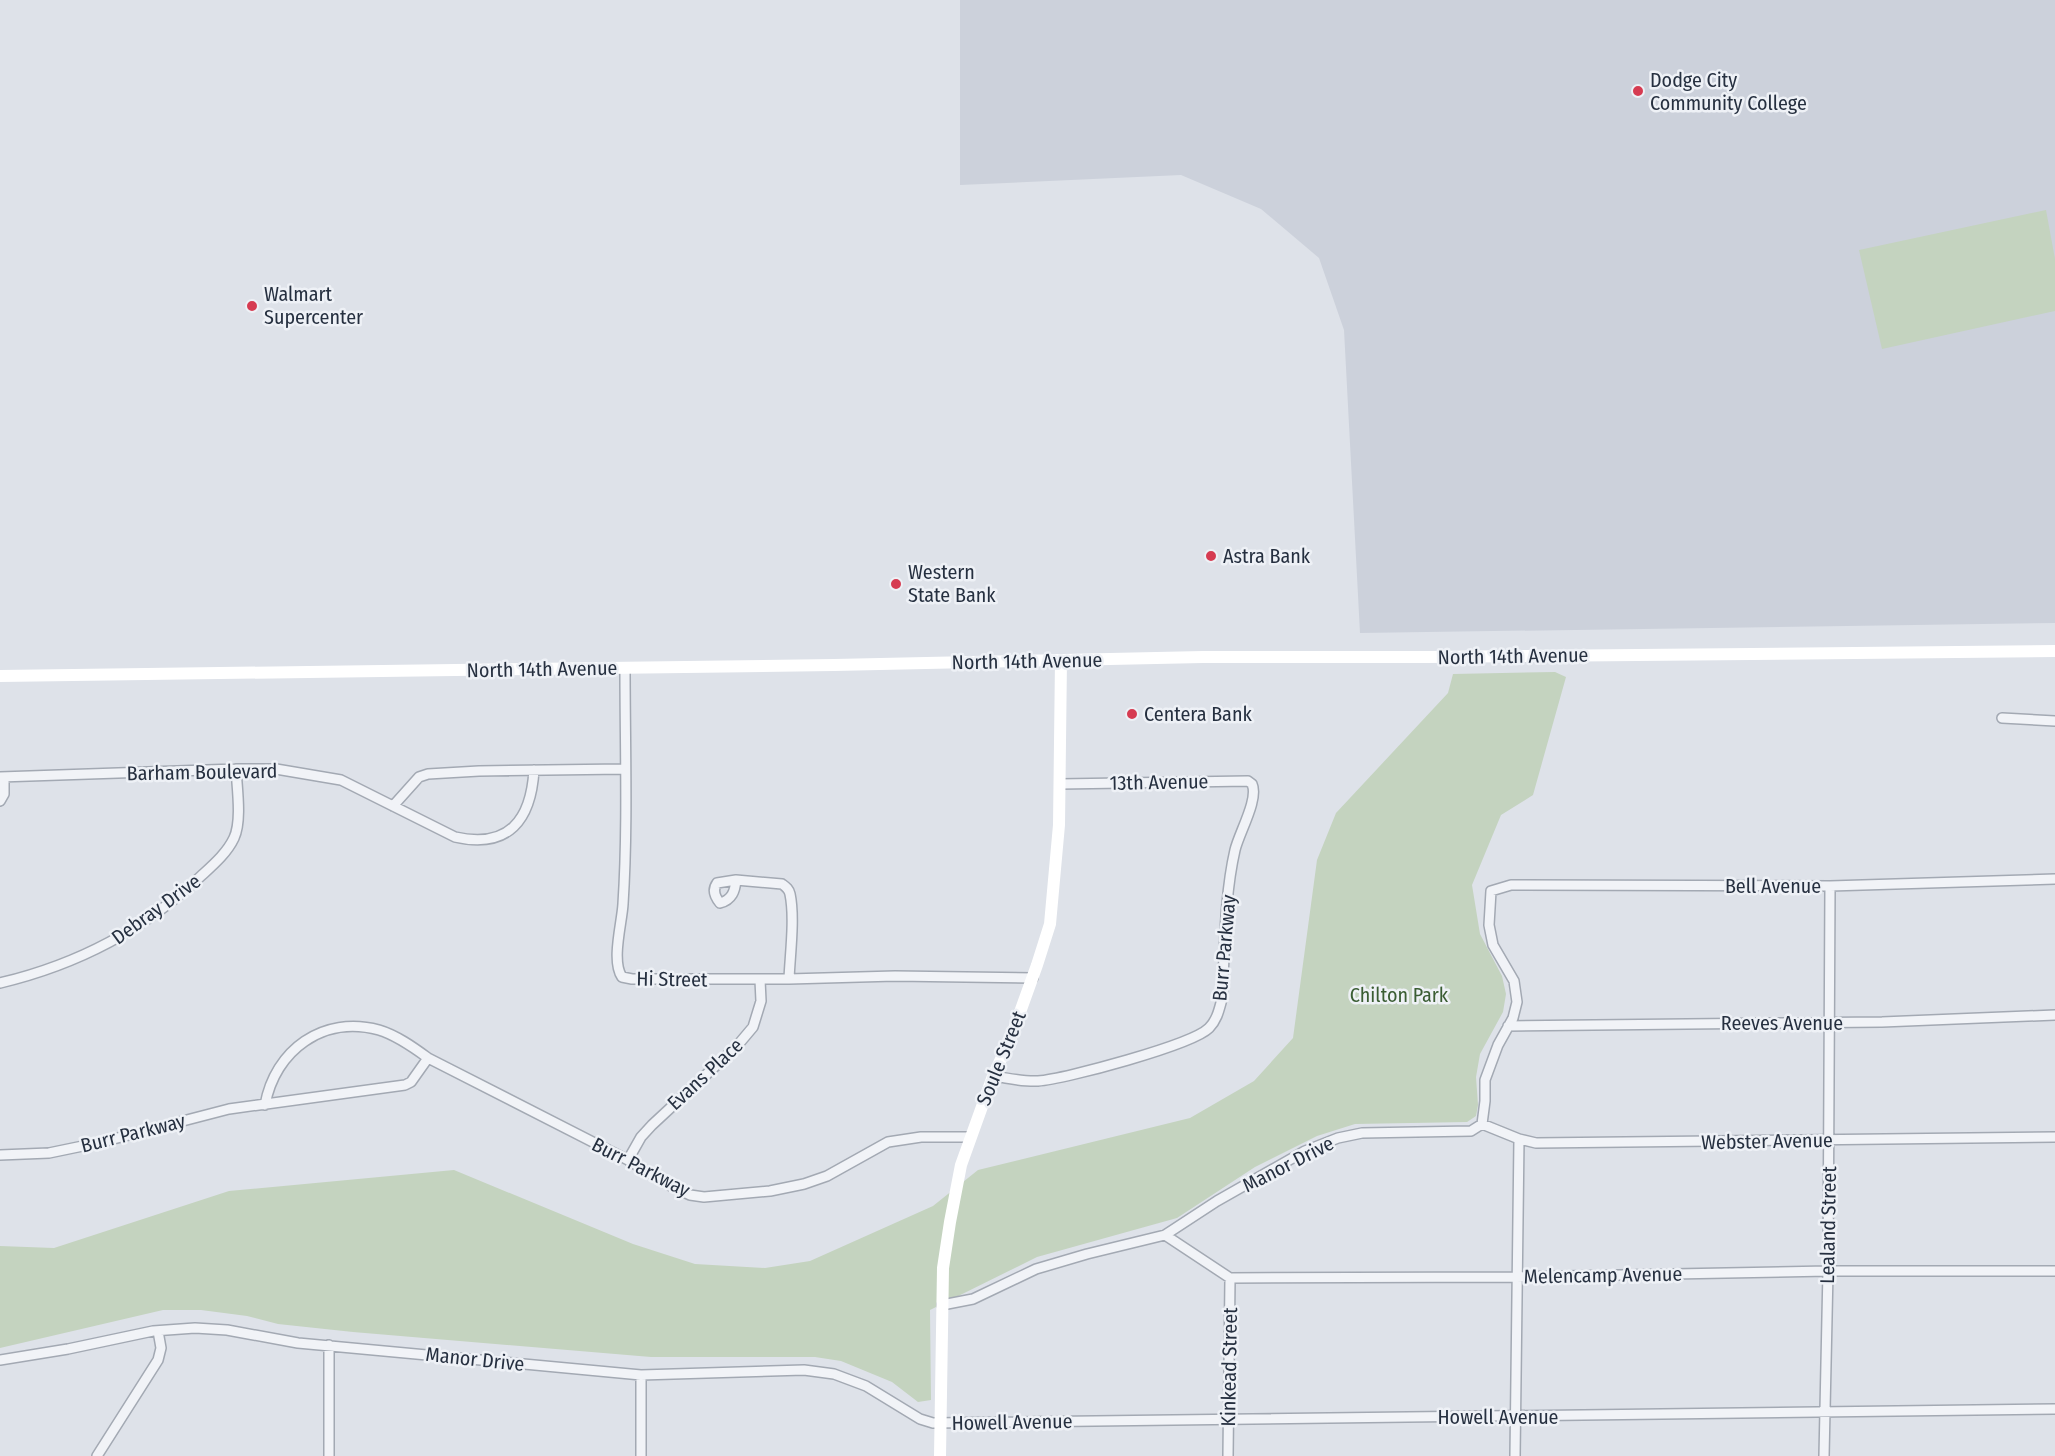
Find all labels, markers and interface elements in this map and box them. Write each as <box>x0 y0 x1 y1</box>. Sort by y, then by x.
place label: Dodge City Community College <box>1650 68 1807 115</box>
marker: Dodge City Community College <box>1631 84 1645 98</box>
place label: Walmart Supercenter <box>264 282 363 329</box>
marker: Walmart Supercenter <box>245 299 259 313</box>
place label: Astra Bank <box>1223 544 1311 568</box>
marker: Astra Bank <box>1204 549 1218 563</box>
place label: Western State Bank <box>908 560 996 607</box>
marker: Western State Bank <box>889 577 903 591</box>
street label: North 14th Avenue <box>1437 643 1589 669</box>
street label: North 14th Avenue <box>951 648 1103 674</box>
street label: North 14th Avenue <box>466 656 618 682</box>
place label: Centera Bank <box>1144 702 1252 726</box>
marker: Centera Bank <box>1125 707 1139 721</box>
street label: Barham Boulevard <box>126 759 278 785</box>
street label: 13th Avenue <box>1109 769 1209 795</box>
street label: Debray Drive <box>107 869 205 949</box>
street label: Bell Avenue <box>1725 874 1821 898</box>
street label: Burr Parkway <box>1207 894 1241 1002</box>
street label: Hi Street <box>636 966 708 992</box>
park label: Chilton Park <box>1350 983 1449 1007</box>
street label: Soule Street <box>971 1007 1031 1109</box>
street label: Reeves Avenue <box>1721 1011 1843 1035</box>
street label: Evans Place <box>662 1033 748 1115</box>
street label: Burr Parkway <box>78 1108 188 1158</box>
street label: Webster Avenue <box>1701 1128 1833 1154</box>
street label: Manor Drive <box>1238 1131 1338 1197</box>
street label: Burr Parkway <box>588 1132 694 1202</box>
street label: Lealand Street <box>1815 1165 1841 1284</box>
street label: Melencamp Avenue <box>1523 1262 1683 1288</box>
street label: Kinkead Street <box>1216 1307 1242 1427</box>
street label: Manor Drive <box>424 1342 526 1376</box>
street label: Howell Avenue <box>1438 1405 1558 1429</box>
street label: Howell Avenue <box>951 1409 1073 1435</box>

